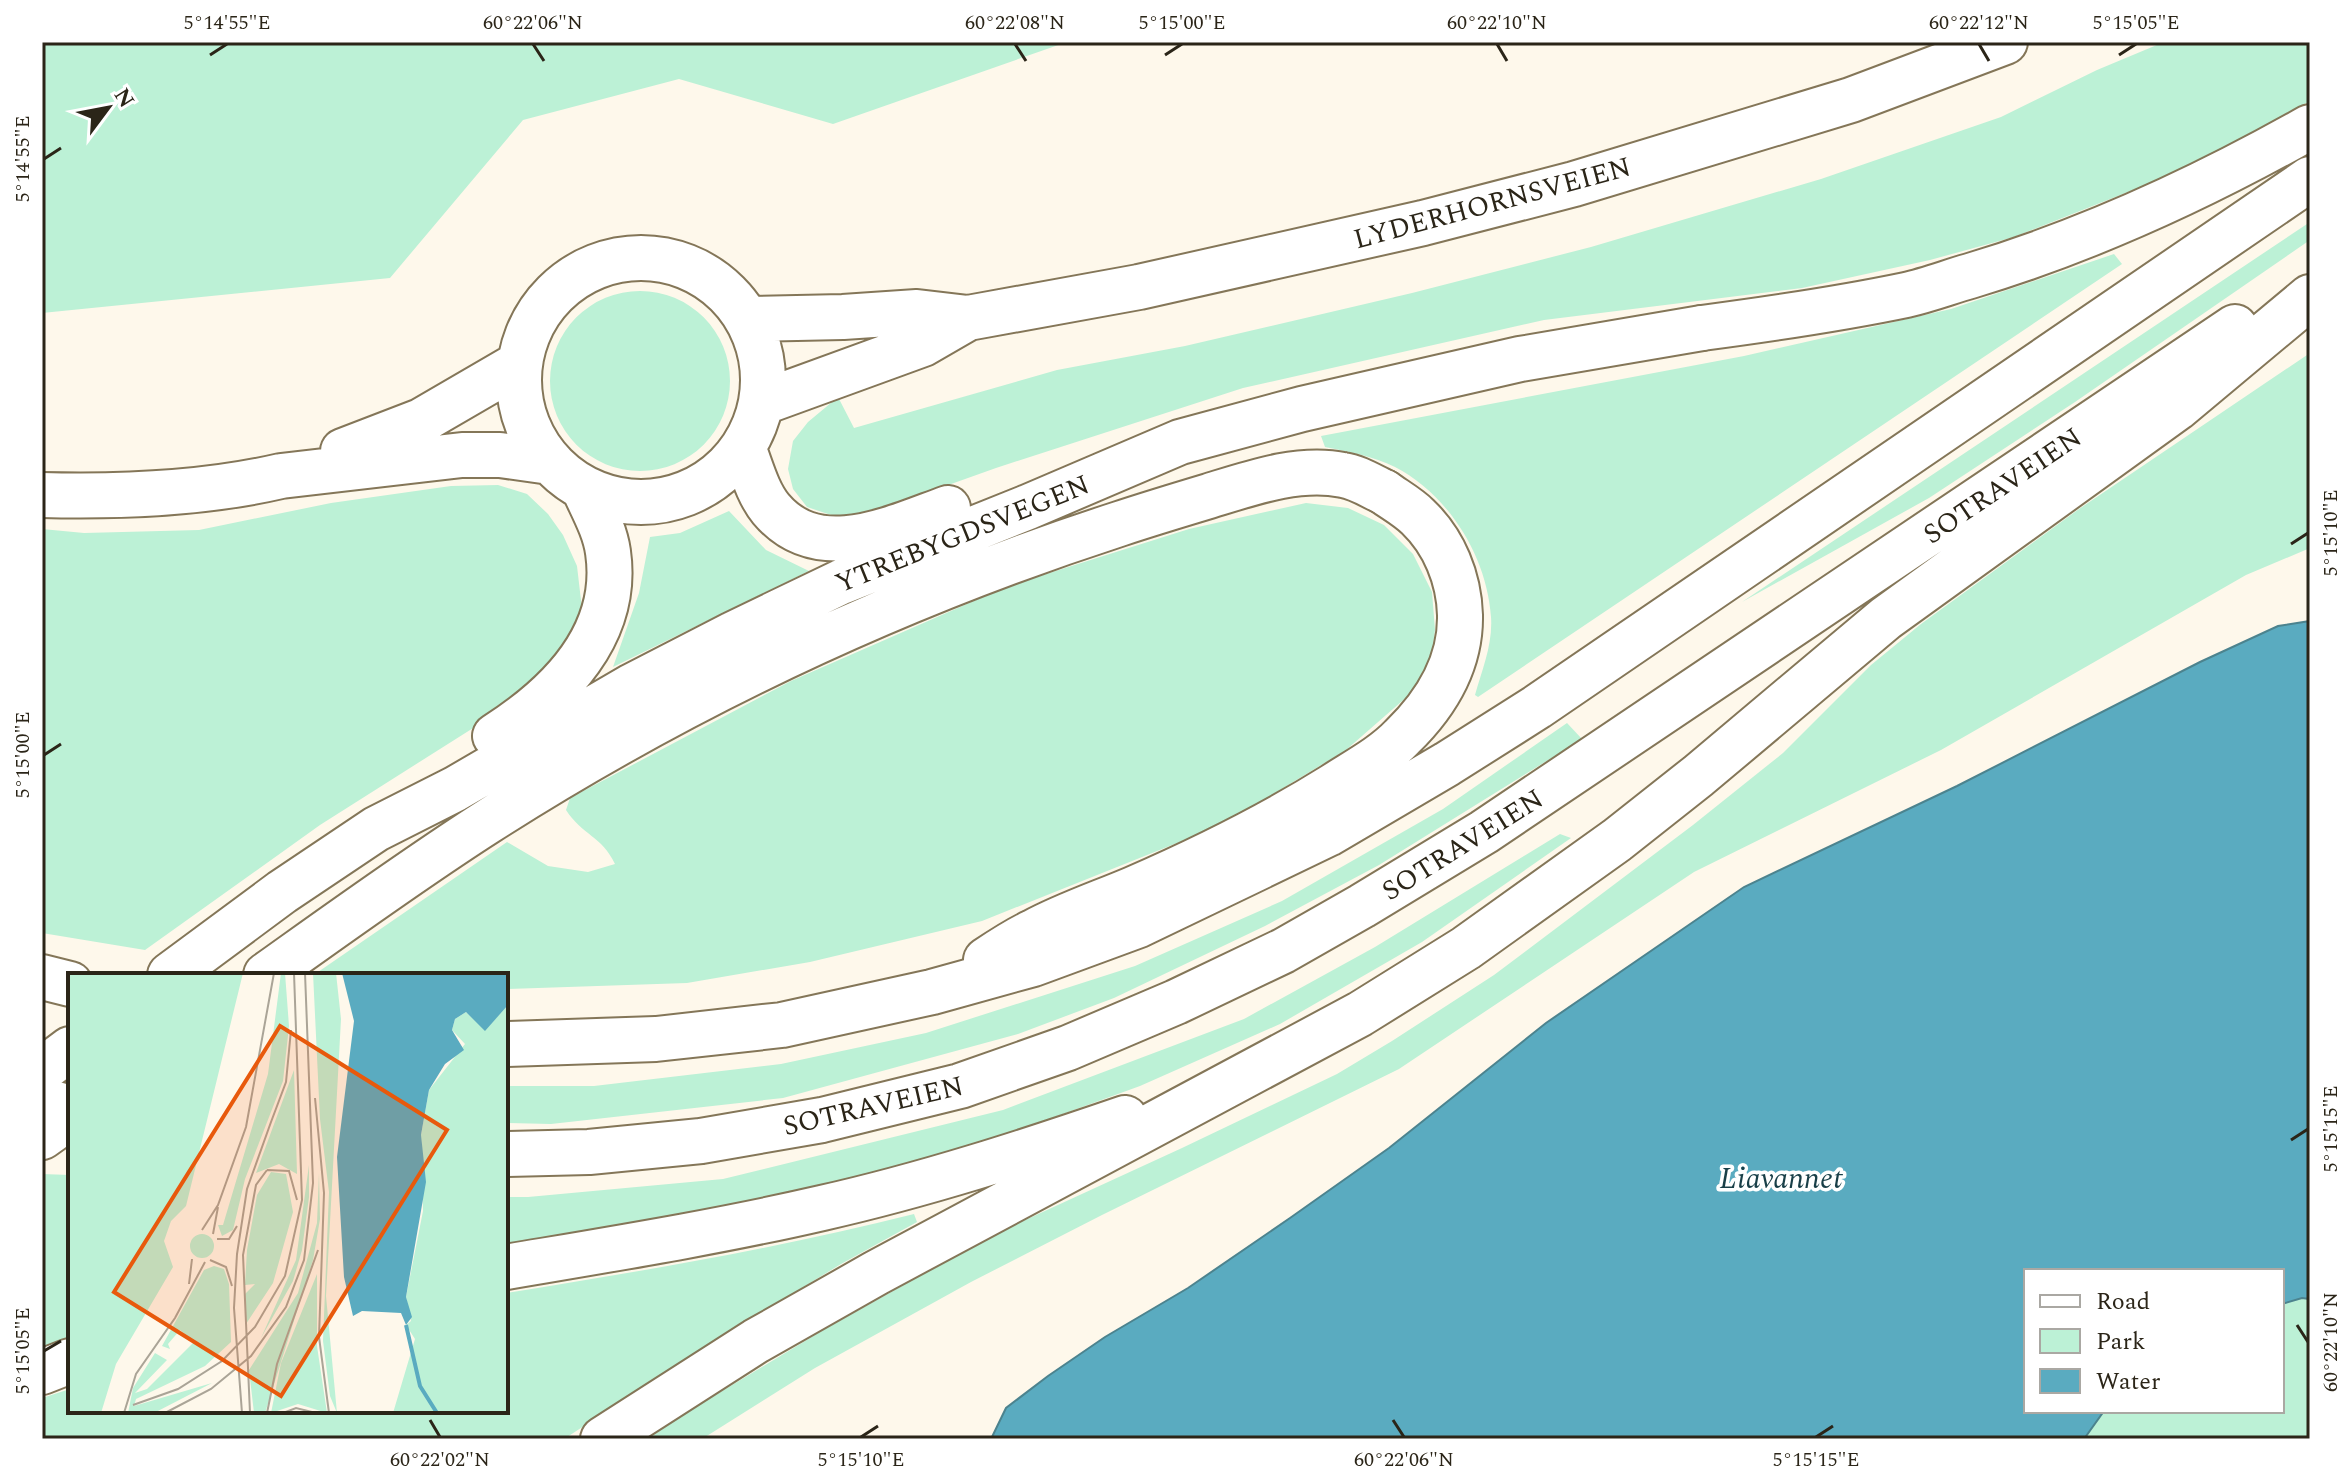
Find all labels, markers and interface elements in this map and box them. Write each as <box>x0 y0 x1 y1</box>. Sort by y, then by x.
text: 5°14'55"E <box>183 8 271 38</box>
text: 60°22'06"N <box>483 8 583 38</box>
text: 60°22'08"N <box>965 8 1065 38</box>
text: 5°15'00"E <box>1138 8 1226 38</box>
text: 60°22'10"N <box>1447 8 1547 38</box>
text: 60°22'12"N <box>1929 8 2029 38</box>
text: 5°15'05"E <box>2092 8 2180 38</box>
north arrow <box>68 68 148 148</box>
text: N <box>105 82 142 115</box>
text: 5°14'55"E <box>8 115 38 203</box>
street label: LYDERHORNSVEIEN <box>1349 146 1636 261</box>
street label: SOTRAVEIEN <box>1914 417 2091 556</box>
street label: YTREBYGDSVEGEN <box>829 464 1096 605</box>
text: 5°15'10"E <box>2316 489 2346 577</box>
text: 5°15'00"E <box>8 711 38 799</box>
street label: SOTRAVEIEN <box>1373 778 1552 912</box>
inset map <box>68 973 508 1413</box>
street label: SOTRAVEIEN <box>779 1065 968 1148</box>
text: 5°15'15"E <box>2316 1085 2346 1173</box>
water label: Liavannet <box>1720 1156 1843 1202</box>
legend <box>2024 1269 2284 1413</box>
text: Road <box>2096 1284 2150 1320</box>
text: 60°22'10"N <box>2316 1292 2346 1392</box>
text: 5°15'05"E <box>8 1307 38 1395</box>
text: Park <box>2096 1324 2146 1360</box>
text: Water <box>2096 1364 2160 1400</box>
text: 60°22'02"N <box>390 1445 490 1475</box>
text: 5°15'10"E <box>817 1445 905 1475</box>
text: 60°22'06"N <box>1354 1445 1454 1475</box>
text: 5°15'15"E <box>1772 1445 1860 1475</box>

